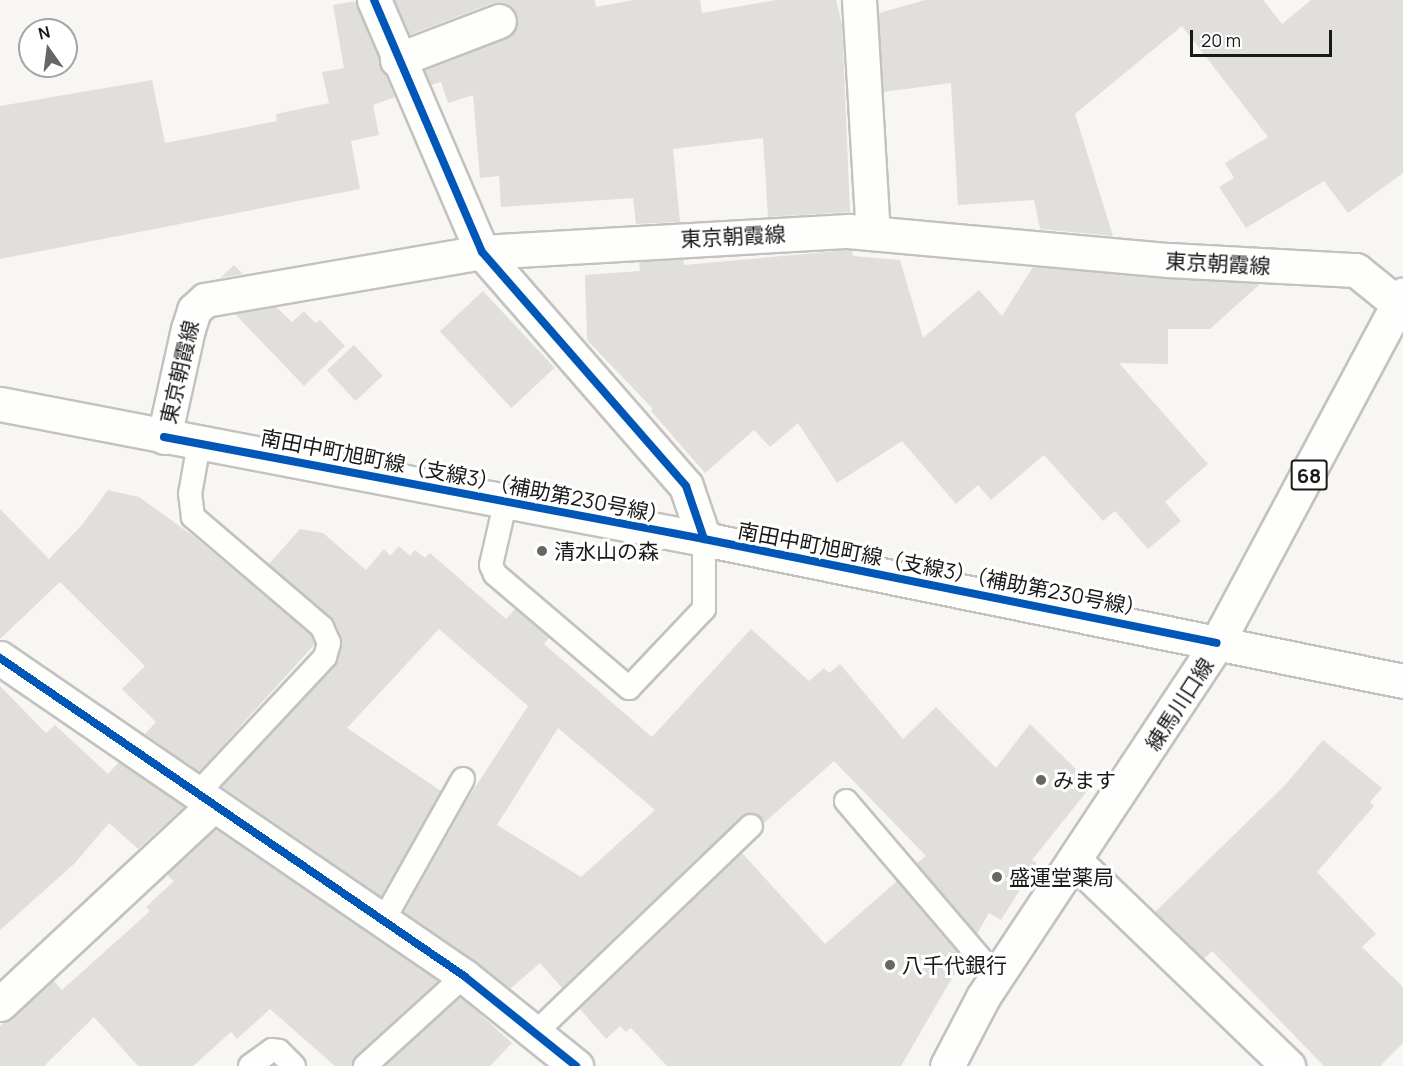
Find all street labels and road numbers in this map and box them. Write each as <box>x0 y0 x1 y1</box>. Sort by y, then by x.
street label: 東京朝霞線 <box>680 221 786 251</box>
street label: 東京朝霞線 <box>1165 248 1271 278</box>
street label: 東京朝霞線 <box>155 318 203 426</box>
street label: 南田中町旭町線（支線3）（補助第230号線） <box>259 424 671 528</box>
road number: 68 <box>1290 458 1328 492</box>
street label: 南田中町旭町線（支線3）（補助第230号線） <box>736 517 1148 621</box>
street label: 練馬川口線 <box>1140 653 1218 755</box>

